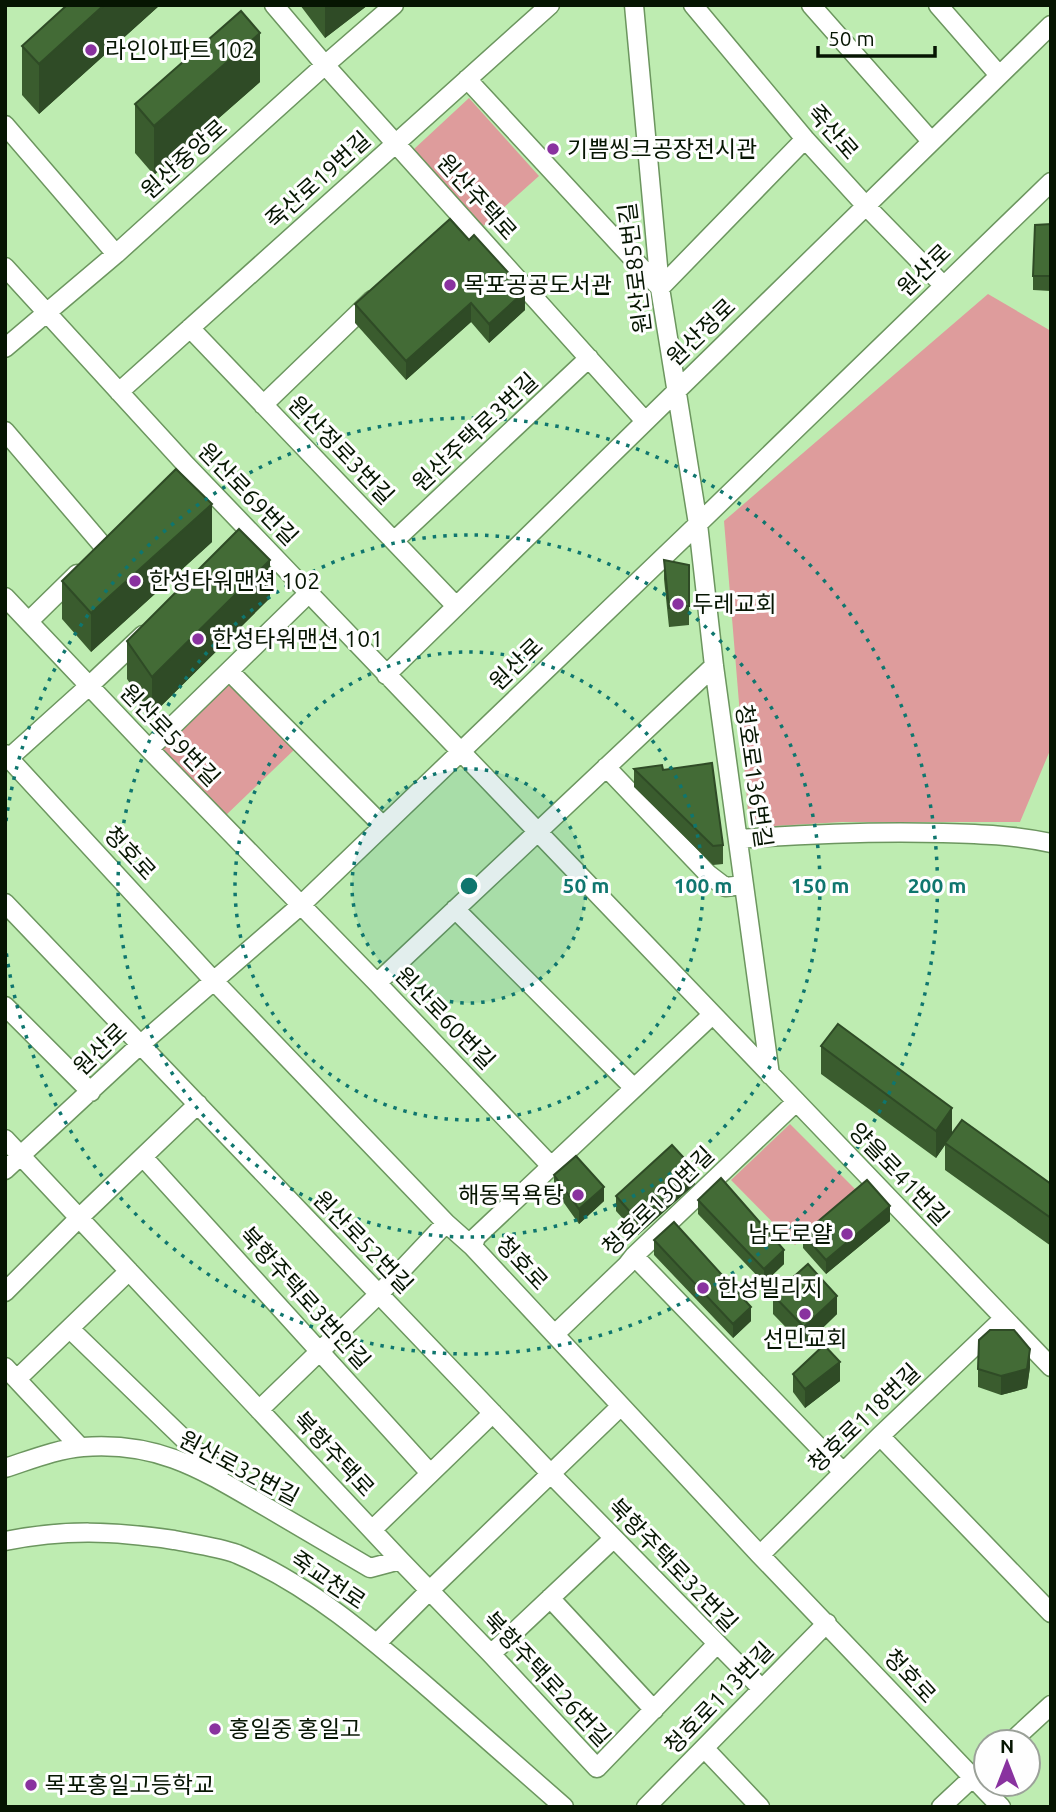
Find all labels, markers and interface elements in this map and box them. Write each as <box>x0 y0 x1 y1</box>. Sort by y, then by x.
scale bar <box>818 14 935 58</box>
text: 50 m <box>828 26 875 50</box>
place label: 라인아파트 102 <box>105 37 255 62</box>
marker: 라인아파트 102 <box>83 42 99 58</box>
street label: 죽산로 <box>803 100 864 164</box>
street label: 원산중앙로 <box>136 114 231 203</box>
street label: 죽산로19번길 <box>260 126 375 233</box>
place label: 기쁨씽크공장전시관 <box>567 136 757 161</box>
marker: 기쁨씽크공장전시관 <box>545 141 561 157</box>
street label: 원산주택로 <box>433 149 522 244</box>
street label: 원산로85번길 <box>614 201 655 335</box>
street label: 원산로 <box>892 239 955 301</box>
place label: 목포공공도서관 <box>464 272 612 297</box>
marker: 목포공공도서관 <box>442 277 458 293</box>
street label: 원산정로 <box>662 293 740 370</box>
street label: 원산주택로3번길 <box>407 368 542 496</box>
street label: 원산정로3번길 <box>284 391 399 509</box>
street label: 원산로69번길 <box>194 438 303 550</box>
place label: 한성타워맨션 102 <box>149 568 320 593</box>
marker: 한성타워맨션 102 <box>127 573 143 589</box>
place label: 두레교회 <box>692 591 777 616</box>
marker: 두레교회 <box>670 596 686 612</box>
place label: 한성타워맨션 101 <box>212 626 383 651</box>
marker: 한성타워맨션 101 <box>190 631 206 647</box>
street label: 원산로 <box>484 633 547 695</box>
street label: 원산로59번길 <box>116 679 225 791</box>
street label: 청호로136번길 <box>732 703 777 849</box>
street label: 청호로 <box>100 821 161 884</box>
text: 50 m <box>563 873 609 897</box>
text: 100 m <box>674 873 732 897</box>
text: 150 m <box>791 873 849 897</box>
text: 200 m <box>908 873 966 897</box>
centre of rings <box>457 874 481 898</box>
street label: 원산로60번길 <box>391 962 500 1074</box>
street label: 원산로 <box>68 1018 131 1080</box>
street label: 양을로41번길 <box>845 1118 954 1230</box>
street label: 청호로130번길 <box>597 1141 718 1260</box>
place label: 해동목욕탕 <box>458 1182 564 1207</box>
street label: 원산로52번길 <box>309 1186 418 1298</box>
marker: 해동목욕탕 <box>570 1187 586 1203</box>
place label: 남도로얄 <box>748 1221 833 1246</box>
street label: 북항주택로3번안길 <box>235 1222 376 1374</box>
marker: 남도로얄 <box>839 1226 855 1242</box>
street label: 청호로 <box>492 1231 553 1294</box>
place label: 한성빌리지 <box>717 1275 823 1300</box>
marker: 한성빌리지 <box>695 1280 711 1296</box>
marker: 선민교회 <box>797 1306 813 1322</box>
place label: 선민교회 <box>763 1326 847 1351</box>
street label: 청호로118번길 <box>803 1358 924 1477</box>
street label: 북항주택로 <box>289 1406 380 1501</box>
street label: 원산로32번길 <box>175 1426 303 1510</box>
street label: 북항주택로32번길 <box>604 1493 743 1636</box>
street label: 죽교천로 <box>286 1546 370 1614</box>
street label: 북항주택로26번길 <box>479 1606 616 1751</box>
street label: 청호로113번길 <box>659 1637 778 1758</box>
street label: 청호로 <box>880 1644 941 1707</box>
place label: 홍일중 홍일고 <box>229 1716 361 1741</box>
marker: 홍일중 홍일고 <box>207 1721 223 1737</box>
north arrow <box>972 1728 1042 1798</box>
text: N <box>1000 1735 1014 1757</box>
place label: 목포홍일고등학교 <box>45 1772 214 1797</box>
marker: 목포홍일고등학교 <box>23 1777 39 1793</box>

